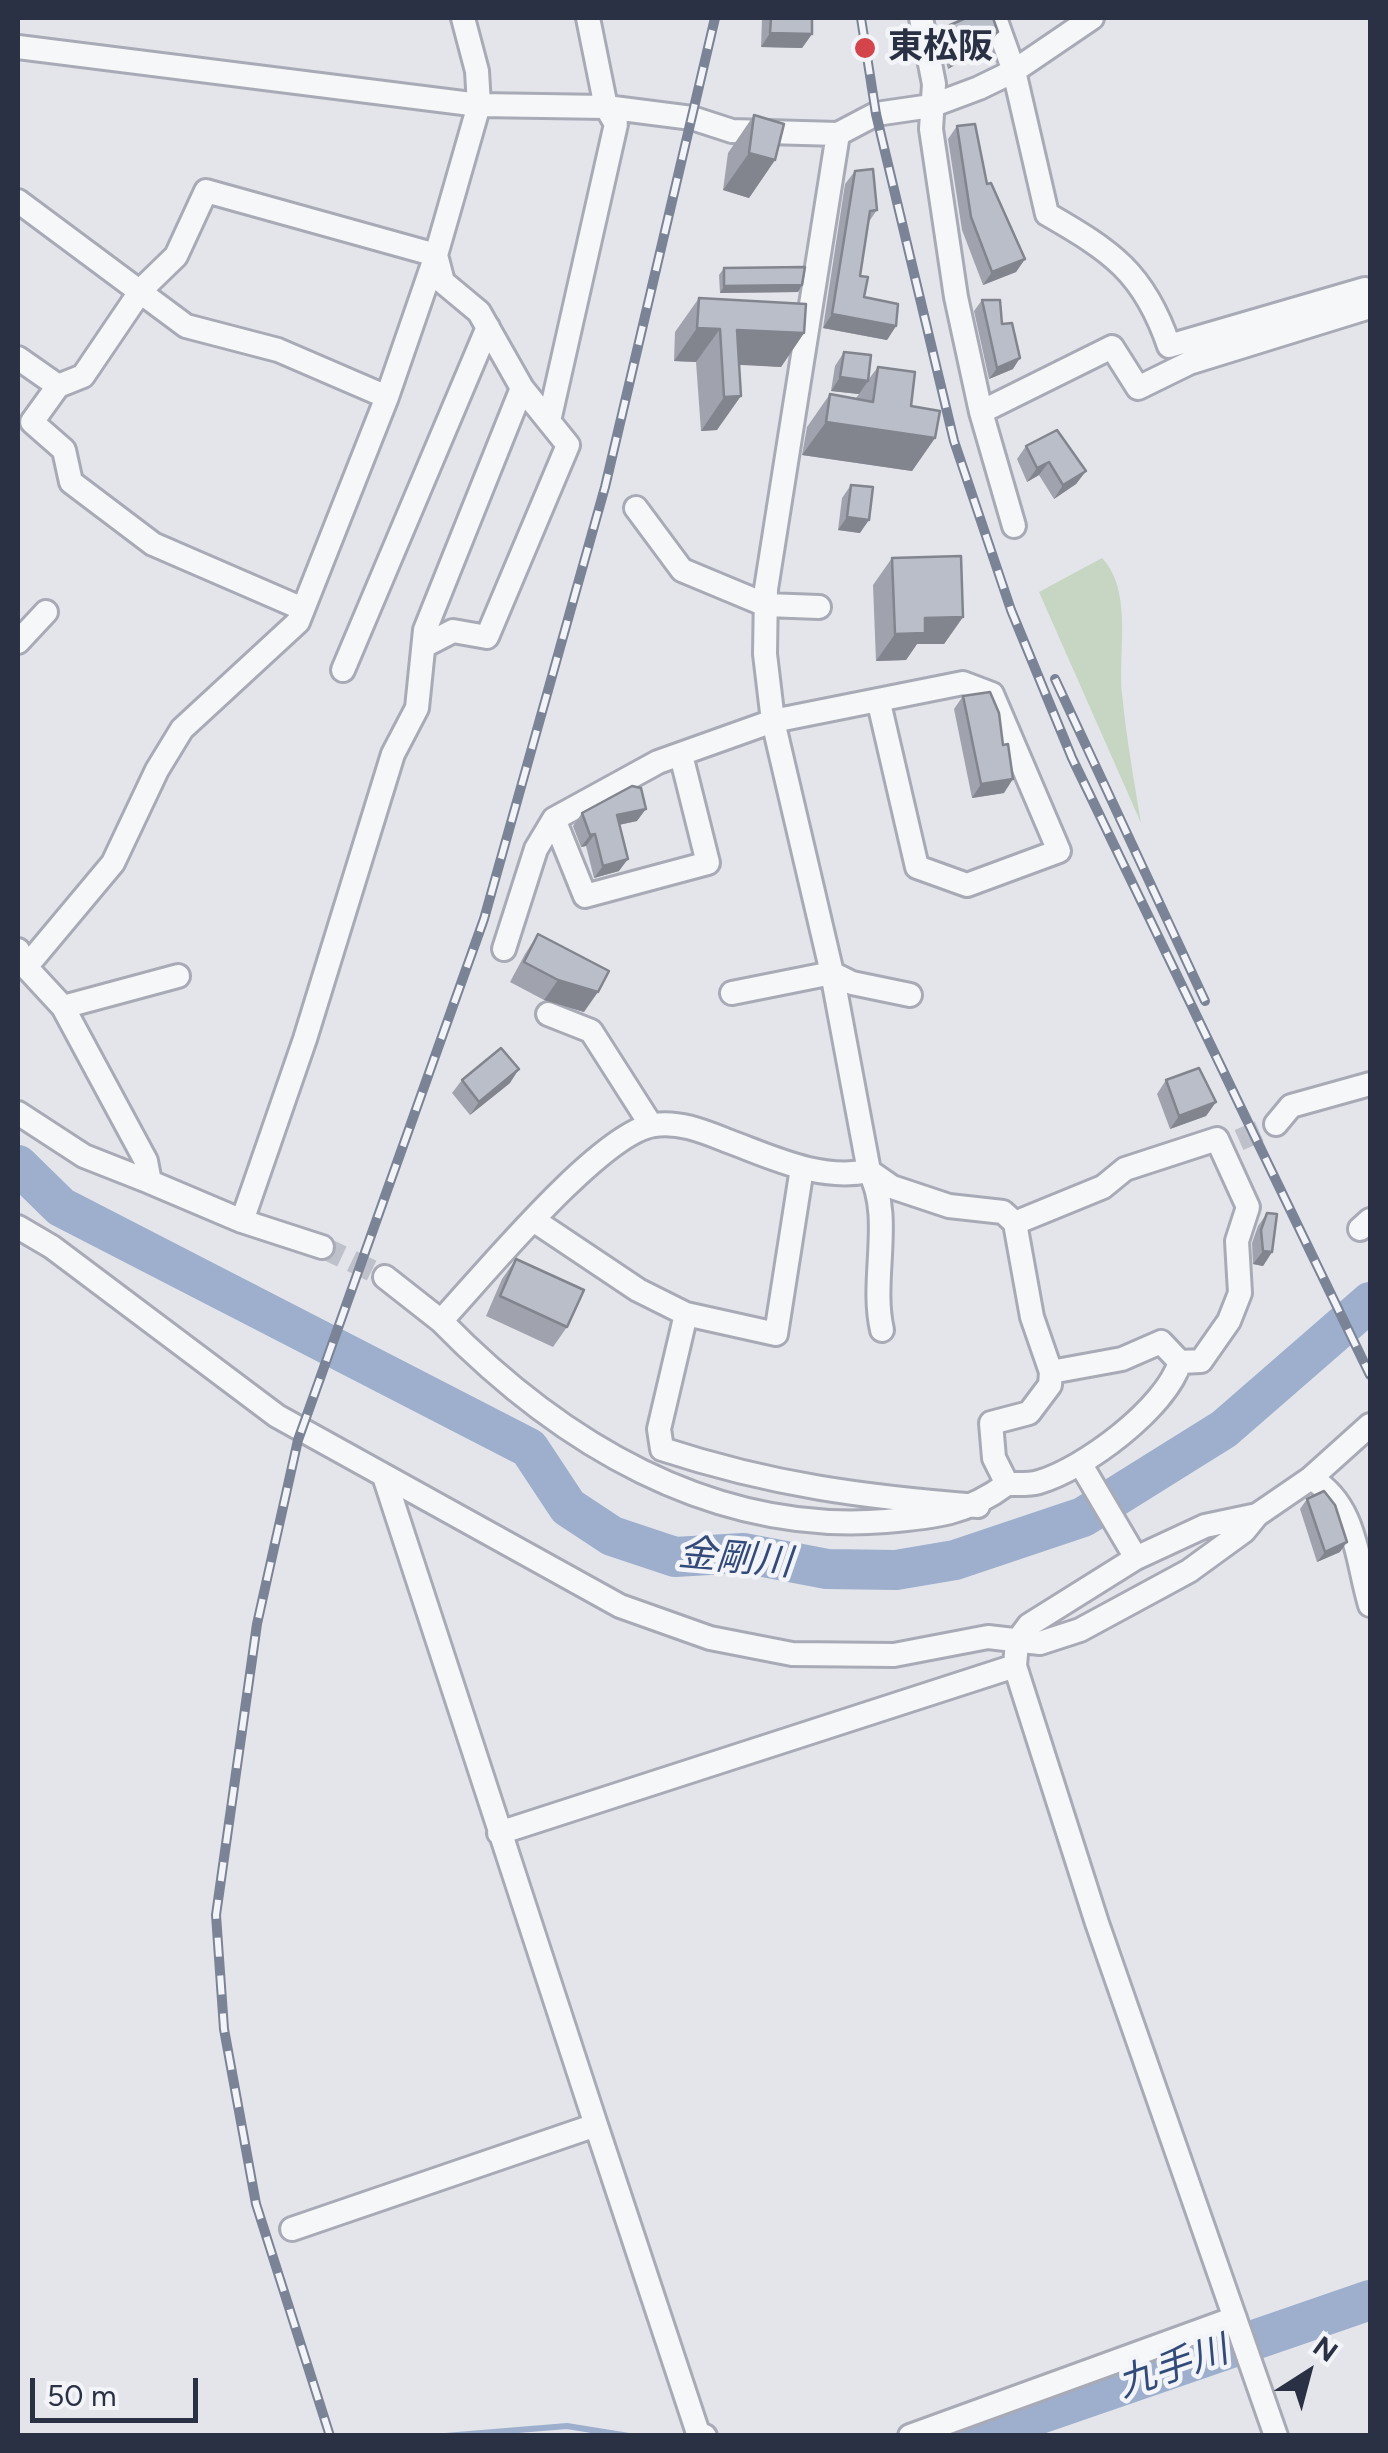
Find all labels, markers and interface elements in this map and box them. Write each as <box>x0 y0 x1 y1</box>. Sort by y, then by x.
place label: 東松阪 <box>888 27 993 69</box>
marker: 東松阪 <box>852 35 878 61</box>
water label: 金剛川 <box>676 1531 794 1587</box>
north arrow <box>1258 2323 1358 2423</box>
water label: 九手川 <box>1112 2328 1234 2408</box>
text: N <box>1307 2329 1344 2369</box>
scale bar <box>35 2358 202 2420</box>
text: 50 m <box>47 2377 116 2414</box>

